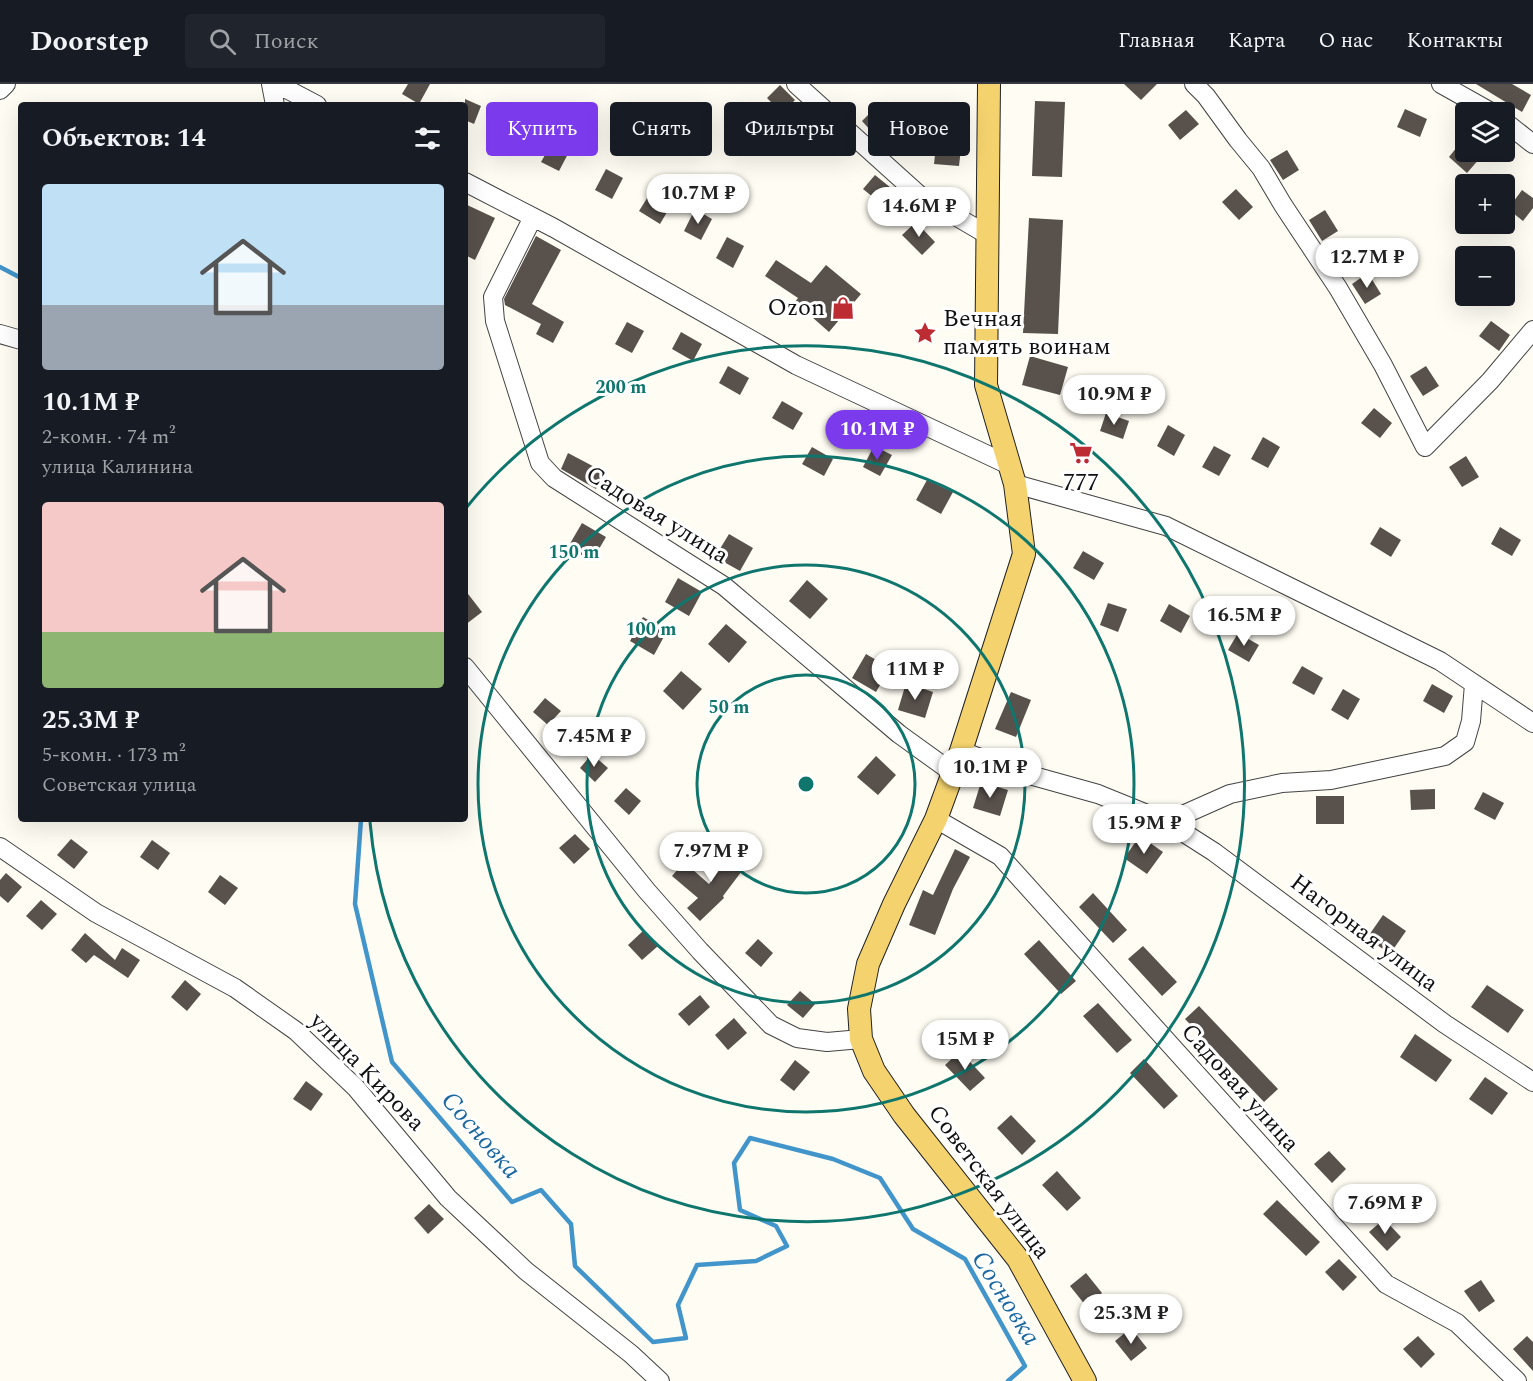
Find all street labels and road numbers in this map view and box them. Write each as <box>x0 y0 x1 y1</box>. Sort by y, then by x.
street label: Садовая улица <box>578 457 736 574</box>
street label: Нагорная улица <box>1282 865 1446 1001</box>
street label: улица Кирова <box>300 1004 433 1140</box>
street label: Садовая улица <box>1172 1015 1308 1161</box>
street label: Советская улица <box>919 1097 1059 1267</box>

